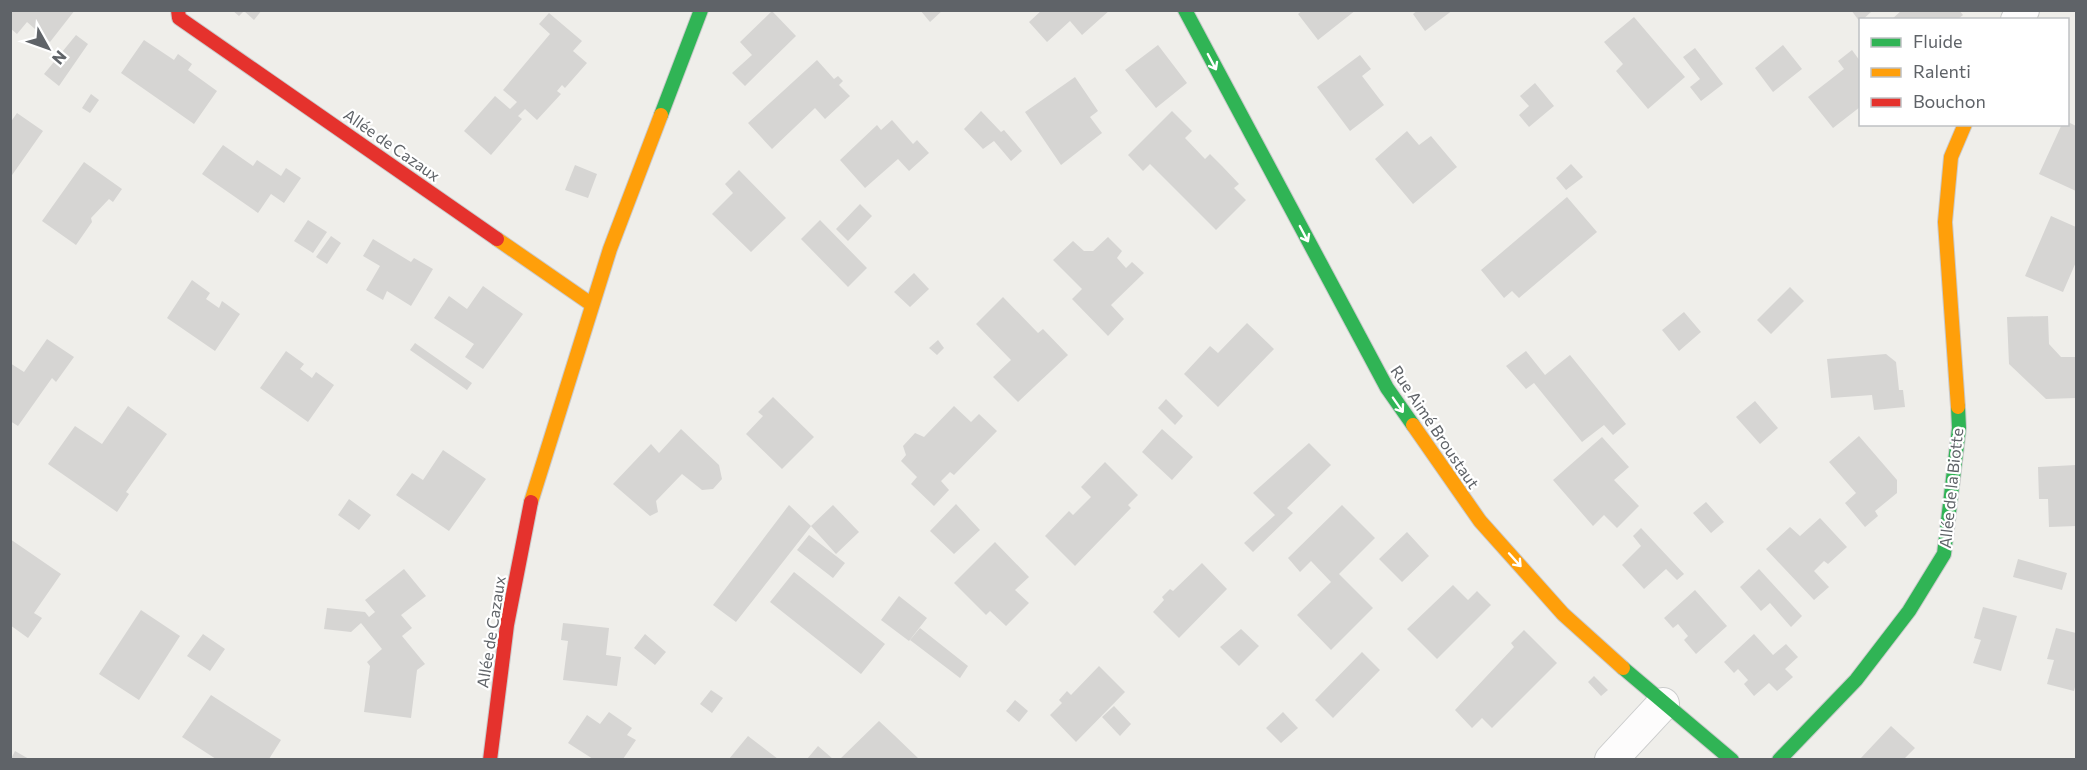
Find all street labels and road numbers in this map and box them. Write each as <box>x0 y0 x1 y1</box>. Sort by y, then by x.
street label: Allée de Cazaux <box>341 104 444 185</box>
street label: Rue Aimé Broustaut <box>1387 362 1484 492</box>
street label: Allée de la Biotte <box>1935 427 1966 549</box>
street label: Allée de Cazaux <box>472 574 509 689</box>

